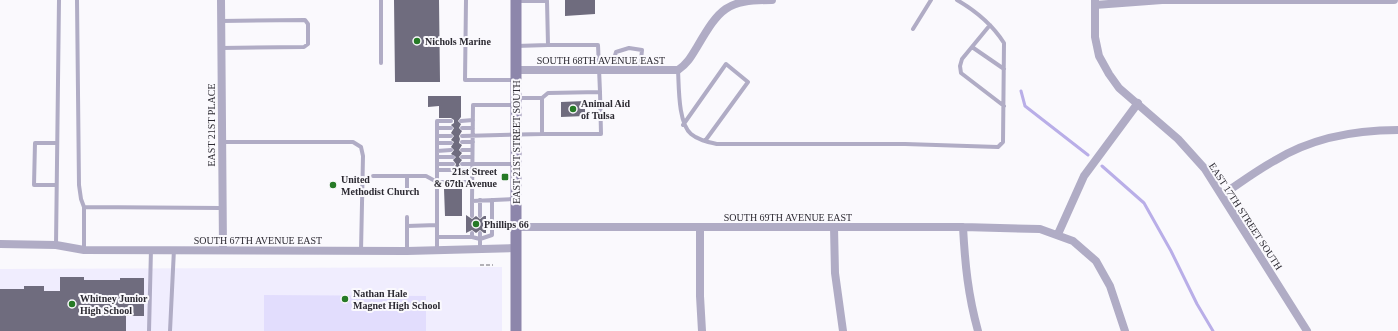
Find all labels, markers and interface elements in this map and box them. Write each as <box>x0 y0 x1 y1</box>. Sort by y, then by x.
marker: Nichols Marine <box>412 36 422 46</box>
place label: Nichols Marine <box>425 36 491 47</box>
street label: SOUTH 68TH AVENUE EAST <box>537 55 665 66</box>
street label: EAST 21ST STREET SOUTH <box>511 80 522 204</box>
street label: EAST 21ST PLACE <box>206 84 217 166</box>
place label: Animal Aid of Tulsa <box>581 98 631 121</box>
marker: Animal Aid of Tulsa <box>568 104 578 114</box>
street label: EAST 17TH STREET SOUTH <box>1207 161 1284 272</box>
place label: 21st Street & 67th Avenue <box>434 166 498 189</box>
marker: 21st Street & 67th Avenue <box>500 172 510 182</box>
place label: United Methodist Church <box>341 174 420 197</box>
marker: United Methodist Church <box>328 180 338 190</box>
street label: SOUTH 69TH AVENUE EAST <box>724 212 852 223</box>
marker: Phillips 66 <box>471 219 481 229</box>
place label: Phillips 66 <box>484 219 529 230</box>
street label: SOUTH 67TH AVENUE EAST <box>194 235 322 246</box>
place label: Nathan Hale Magnet High School <box>353 288 440 311</box>
place label: Whitney Junior High School <box>80 293 148 316</box>
marker: Nathan Hale Magnet High School <box>340 294 350 304</box>
marker: Whitney Junior High School <box>67 299 77 309</box>

